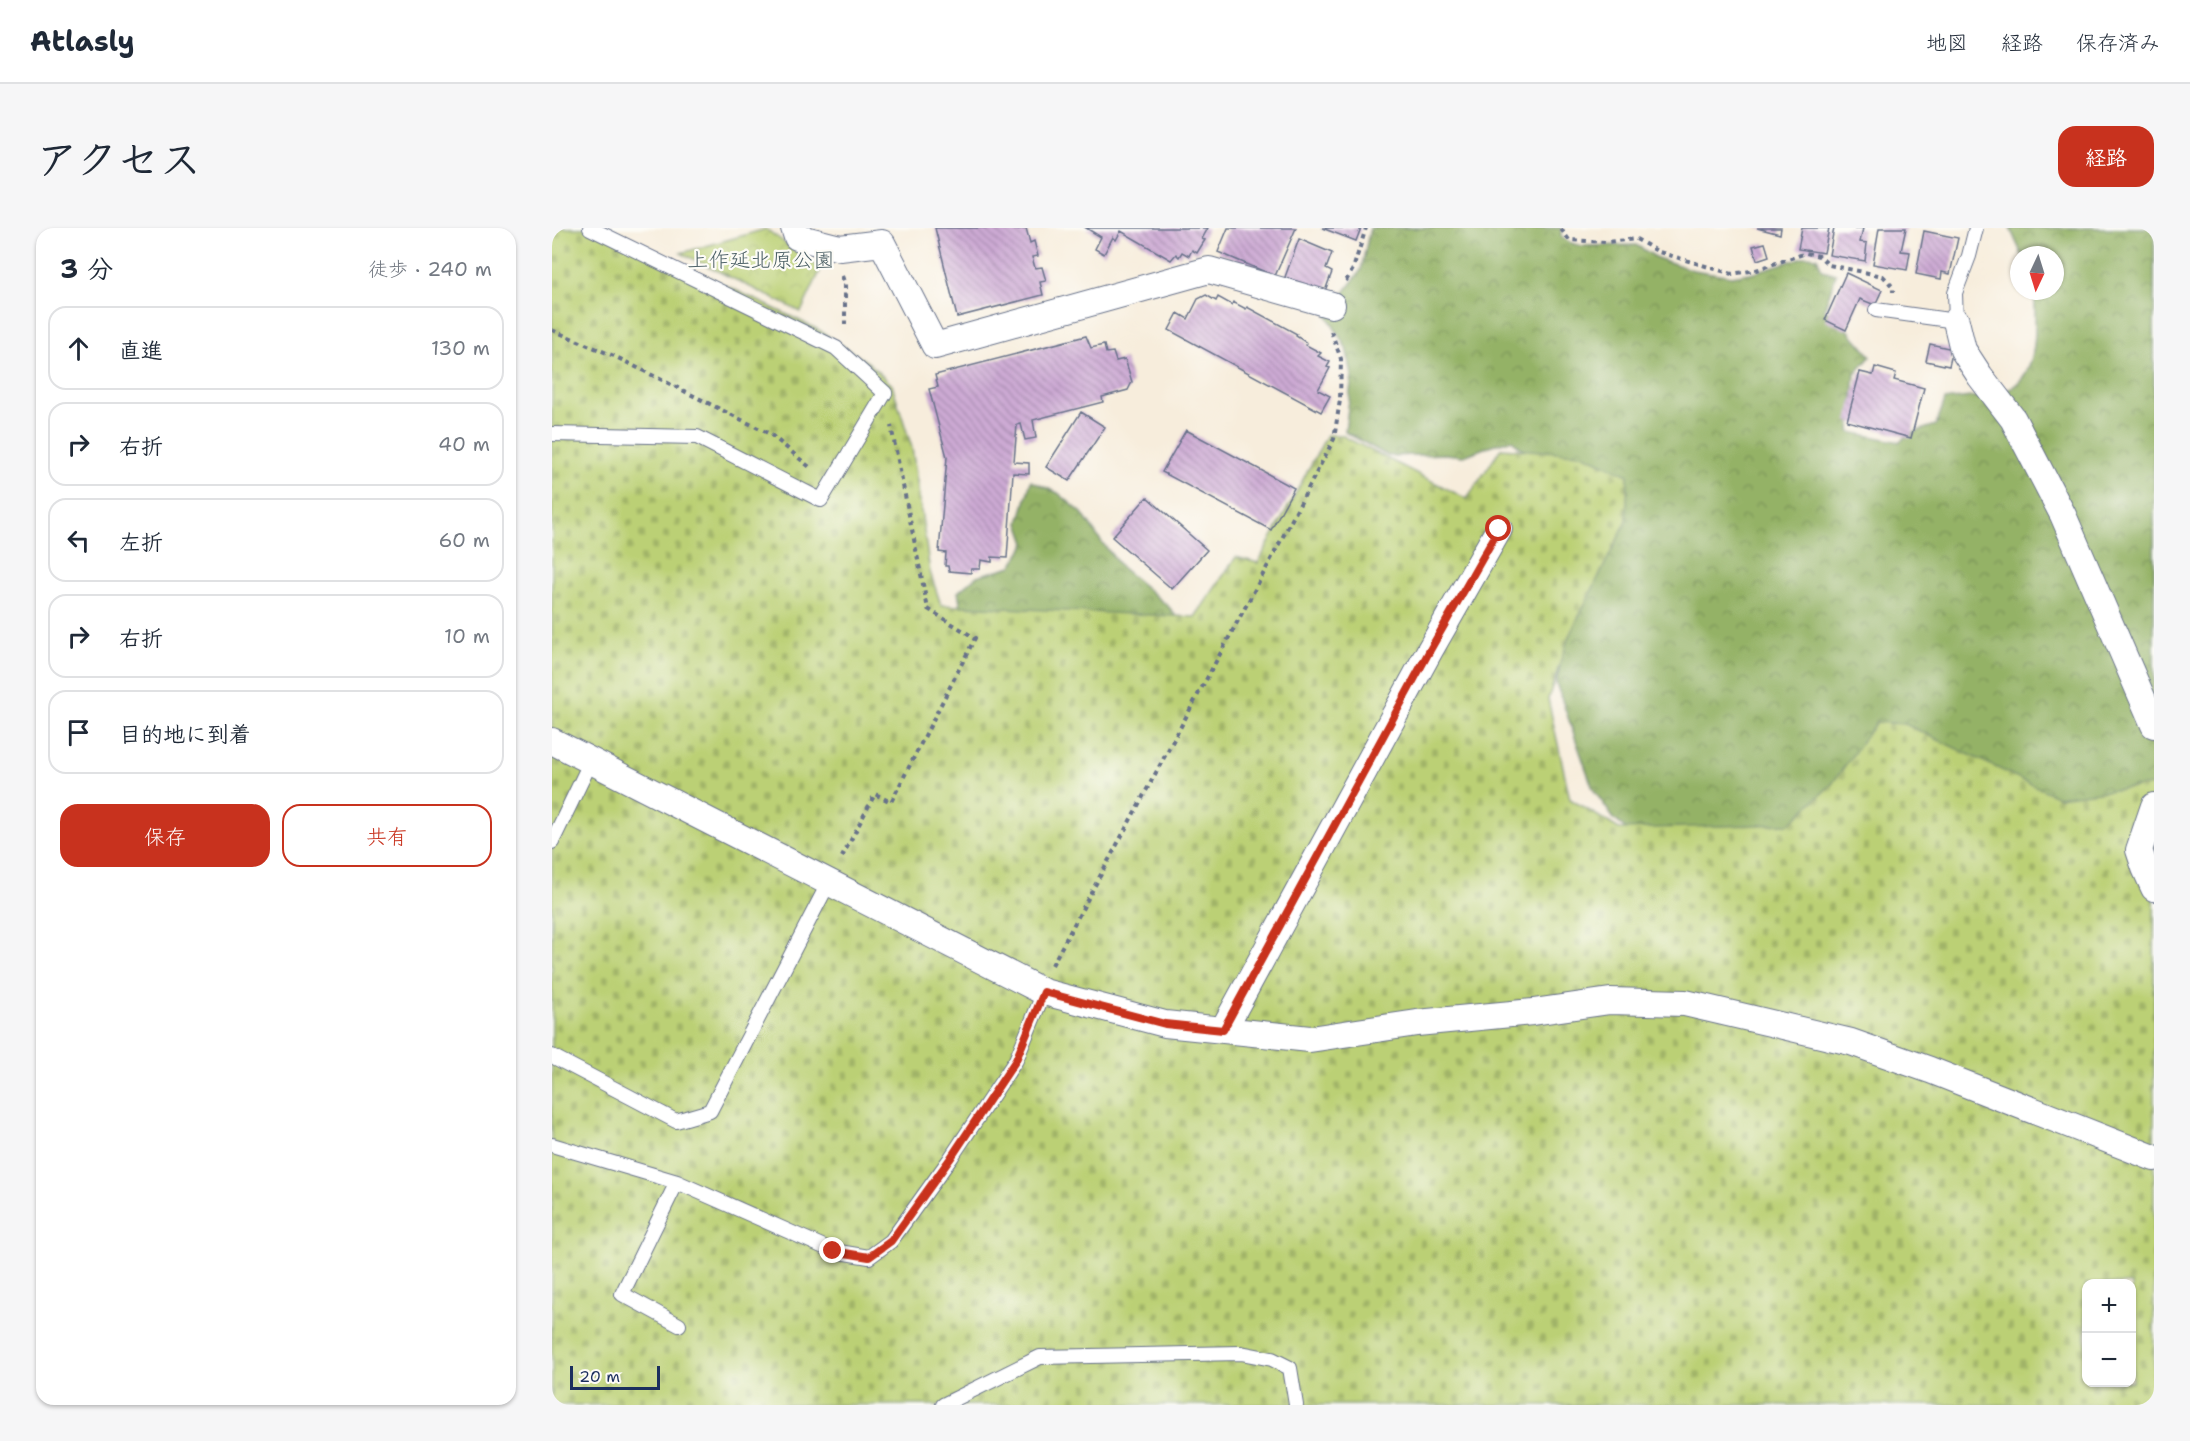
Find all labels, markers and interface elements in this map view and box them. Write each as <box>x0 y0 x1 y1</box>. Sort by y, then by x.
text: Atlasly <box>30 22 135 60</box>
text: 地図 <box>1926 29 1968 57</box>
text: 経路 <box>2001 29 2043 57</box>
text: 保存済み <box>2076 29 2160 57</box>
button: 経路 <box>2058 126 2154 187</box>
text: アクセス <box>36 131 201 187</box>
park label: 上作延北原公園 <box>688 246 835 274</box>
north arrow <box>2010 246 2064 300</box>
text: 3 分 <box>60 251 113 286</box>
text: 徒歩 · 240 m <box>368 256 492 282</box>
icon: ahead <box>62 332 95 365</box>
text: 130 m <box>431 335 490 361</box>
text: 直進 <box>119 336 163 365</box>
icon: right <box>62 428 95 461</box>
text: 40 m <box>438 431 490 457</box>
text: 右折 <box>119 432 163 461</box>
route start <box>1485 515 1511 541</box>
icon: left <box>62 524 95 557</box>
text: 60 m <box>438 527 490 553</box>
text: 左折 <box>119 528 163 557</box>
icon: right <box>62 620 95 653</box>
text: 10 m <box>444 623 490 649</box>
text: 右折 <box>119 624 163 653</box>
icon: arrive <box>62 716 95 749</box>
text: 目的地に到着 <box>119 720 251 749</box>
button: 保存 <box>60 804 270 867</box>
button: 共有 <box>282 804 492 867</box>
route end <box>819 1237 845 1263</box>
map controls <box>2082 1279 2136 1387</box>
button: + <box>2082 1279 2136 1333</box>
button: − <box>2082 1333 2136 1387</box>
scale bar <box>570 1363 660 1390</box>
text: 20 m <box>579 1366 620 1387</box>

